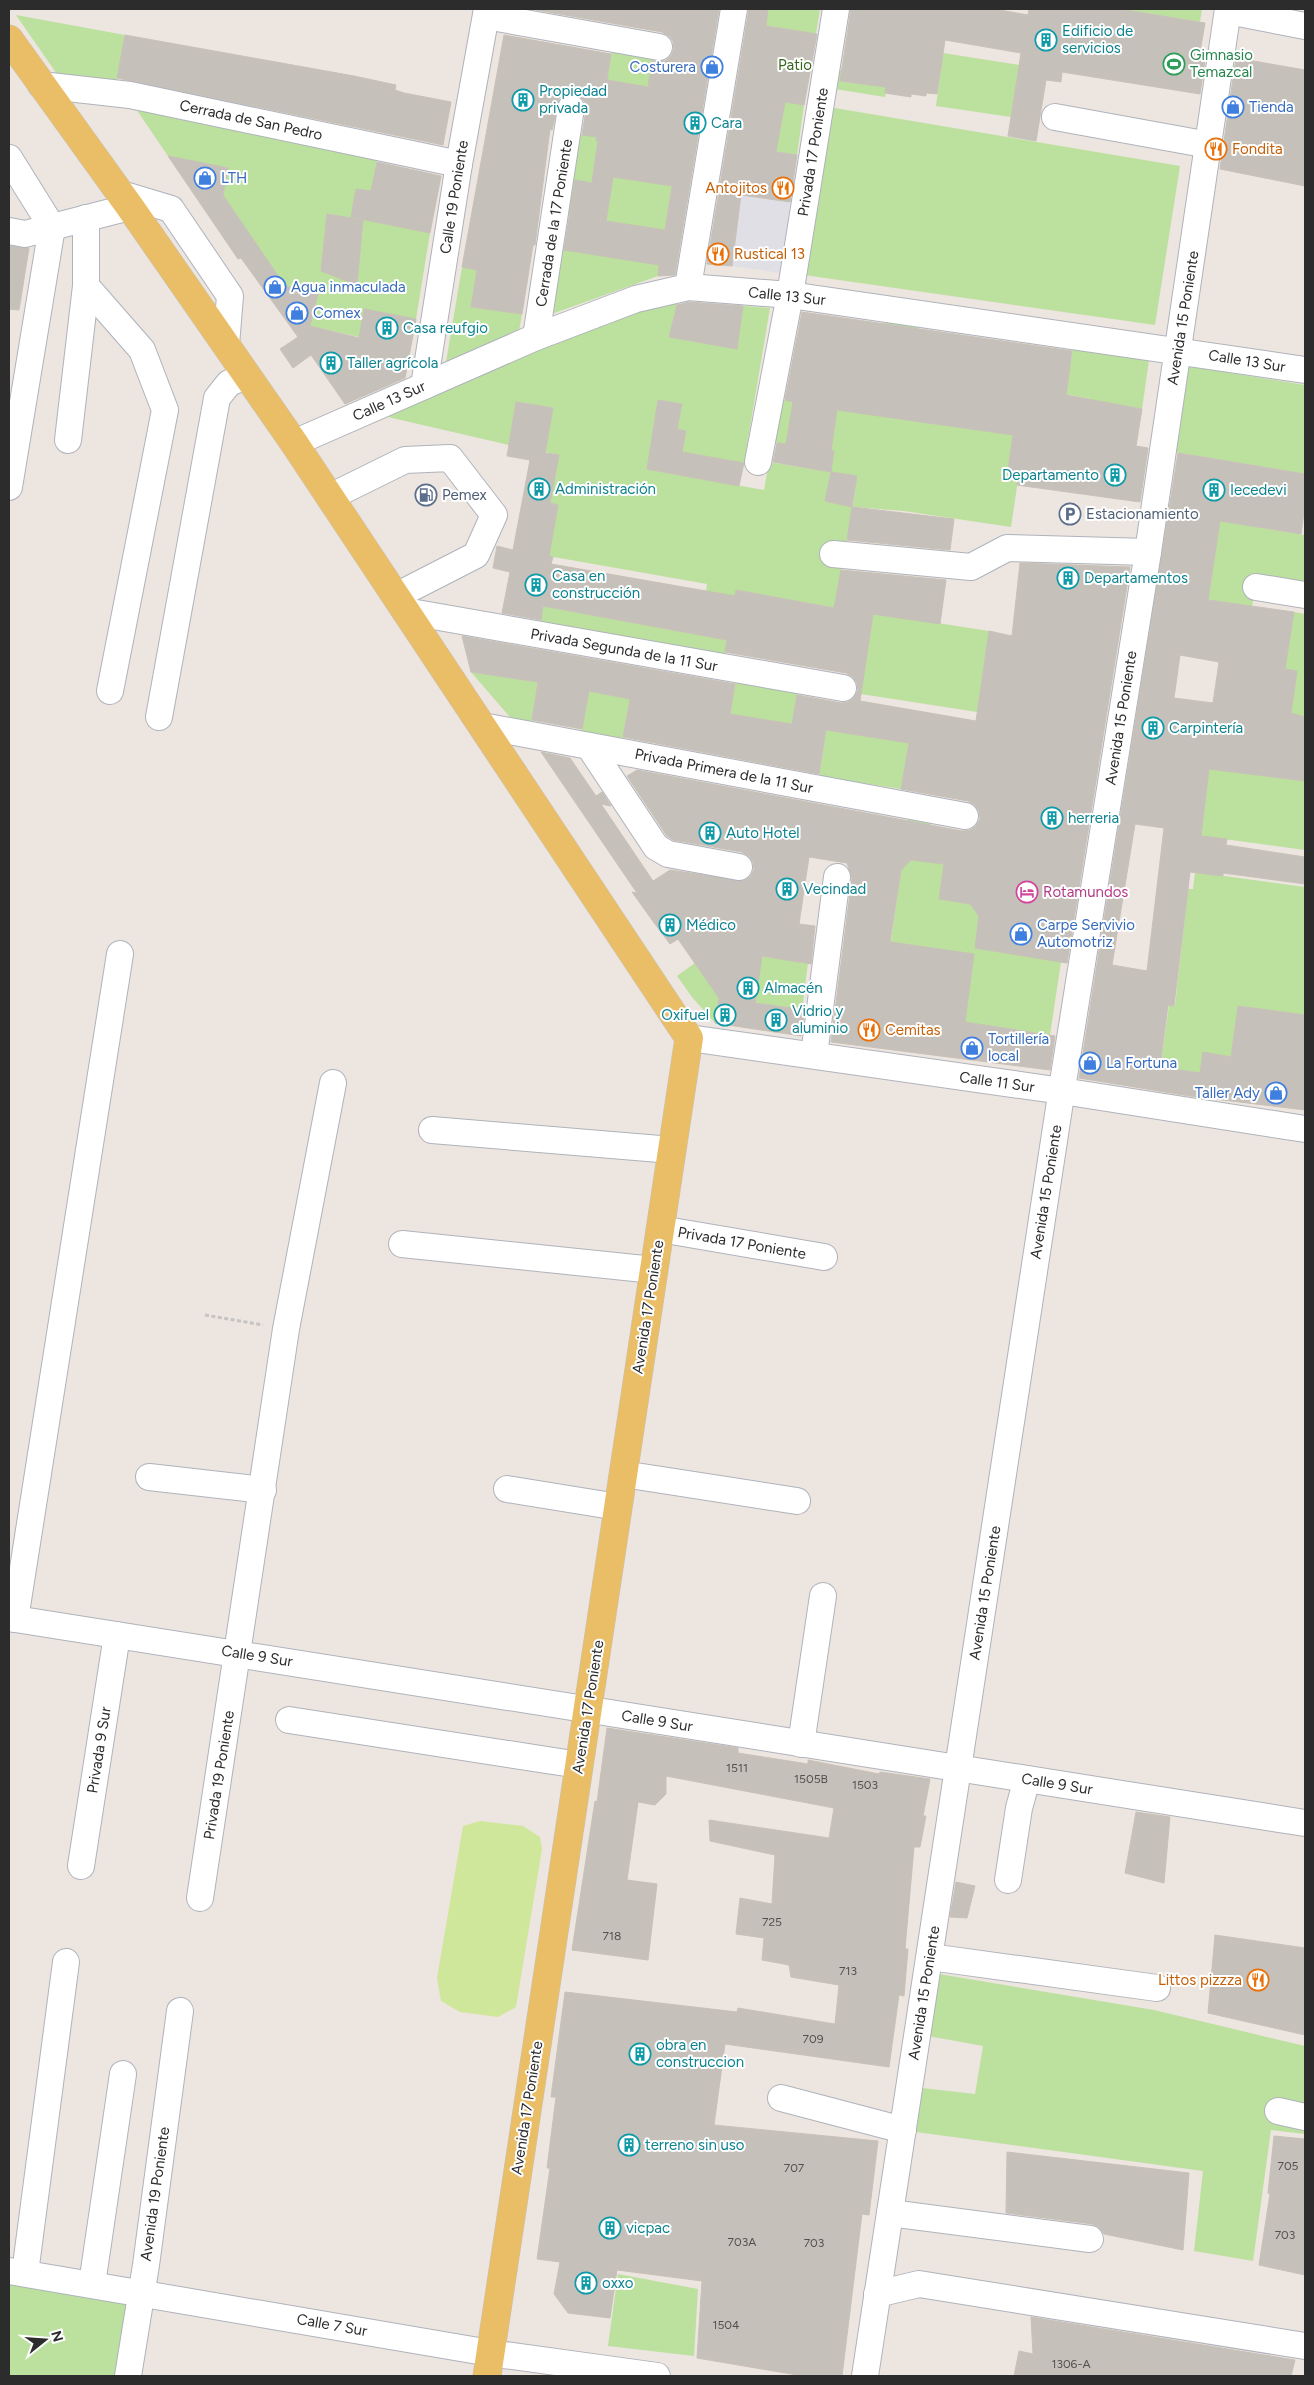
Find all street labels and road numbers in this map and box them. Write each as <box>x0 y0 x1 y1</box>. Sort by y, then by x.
street label: Privada 17 Poniente <box>794 86 832 218</box>
street label: Cerrada de San Pedro <box>178 96 324 144</box>
street label: Cerrada de la 17 Poniente <box>532 138 576 308</box>
street label: Calle 19 Poniente <box>436 139 472 255</box>
street label: Avenida 15 Poniente <box>1163 250 1203 386</box>
street label: Calle 13 Sur <box>747 283 827 309</box>
street label: Calle 13 Sur <box>1207 346 1287 376</box>
street label: Calle 13 Sur <box>350 377 428 425</box>
street label: Privada Segunda de la 11 Sur <box>529 625 719 675</box>
street label: Avenida 15 Poniente <box>1101 650 1141 786</box>
street label: Privada Primera de la 11 Sur <box>633 745 815 797</box>
street label: Calle 11 Sur <box>958 1068 1036 1096</box>
street label: Avenida 15 Poniente <box>1026 1124 1066 1260</box>
street label: Privada 17 Poniente <box>676 1223 808 1263</box>
street label: Avenida 17 Poniente <box>629 1239 667 1375</box>
street label: Avenida 15 Poniente <box>965 1525 1005 1661</box>
street label: Avenida 17 Poniente <box>569 1639 607 1775</box>
street label: Calle 9 Sur <box>220 1641 294 1671</box>
street label: Privada 9 Sur <box>83 1705 115 1795</box>
street label: Calle 9 Sur <box>620 1706 694 1736</box>
street label: Privada 19 Poniente <box>200 1709 238 1841</box>
street label: Calle 9 Sur <box>1020 1769 1094 1799</box>
street label: Avenida 15 Poniente <box>904 1925 944 2061</box>
street label: Avenida 17 Poniente <box>508 2040 546 2176</box>
street label: Avenida 19 Poniente <box>137 2126 173 2262</box>
street label: Calle 7 Sur <box>295 2310 369 2340</box>

